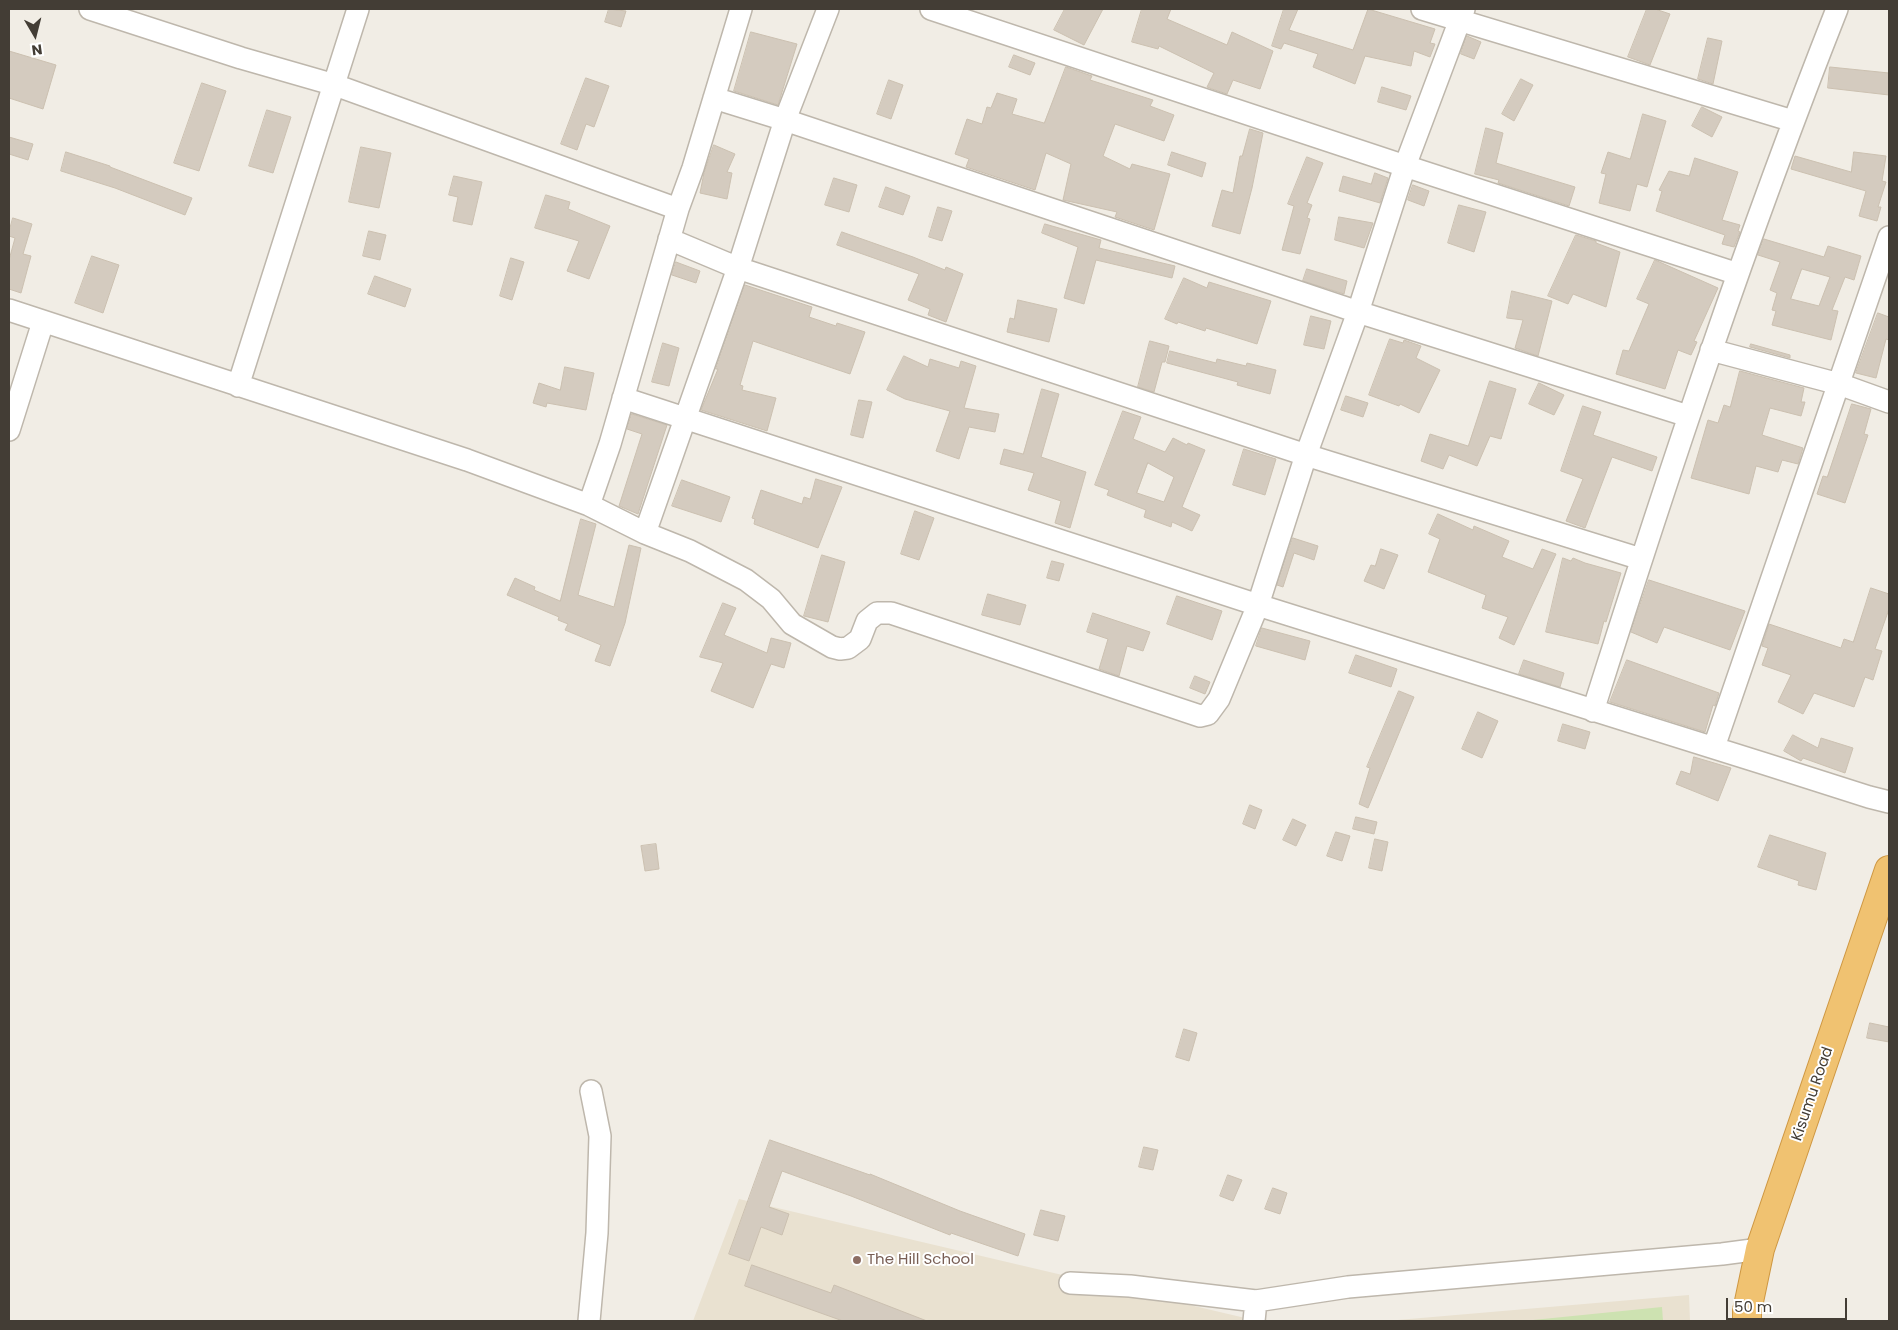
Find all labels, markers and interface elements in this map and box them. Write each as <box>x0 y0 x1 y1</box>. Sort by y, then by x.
north arrow <box>10 10 60 60</box>
text: N <box>30 39 44 60</box>
street label: Kisumu Road <box>1789 1045 1837 1143</box>
place label: The Hill School <box>867 1251 974 1269</box>
marker: The Hill School <box>851 1254 863 1266</box>
scale bar <box>1728 1288 1849 1320</box>
text: 50 m <box>1734 1296 1772 1317</box>

